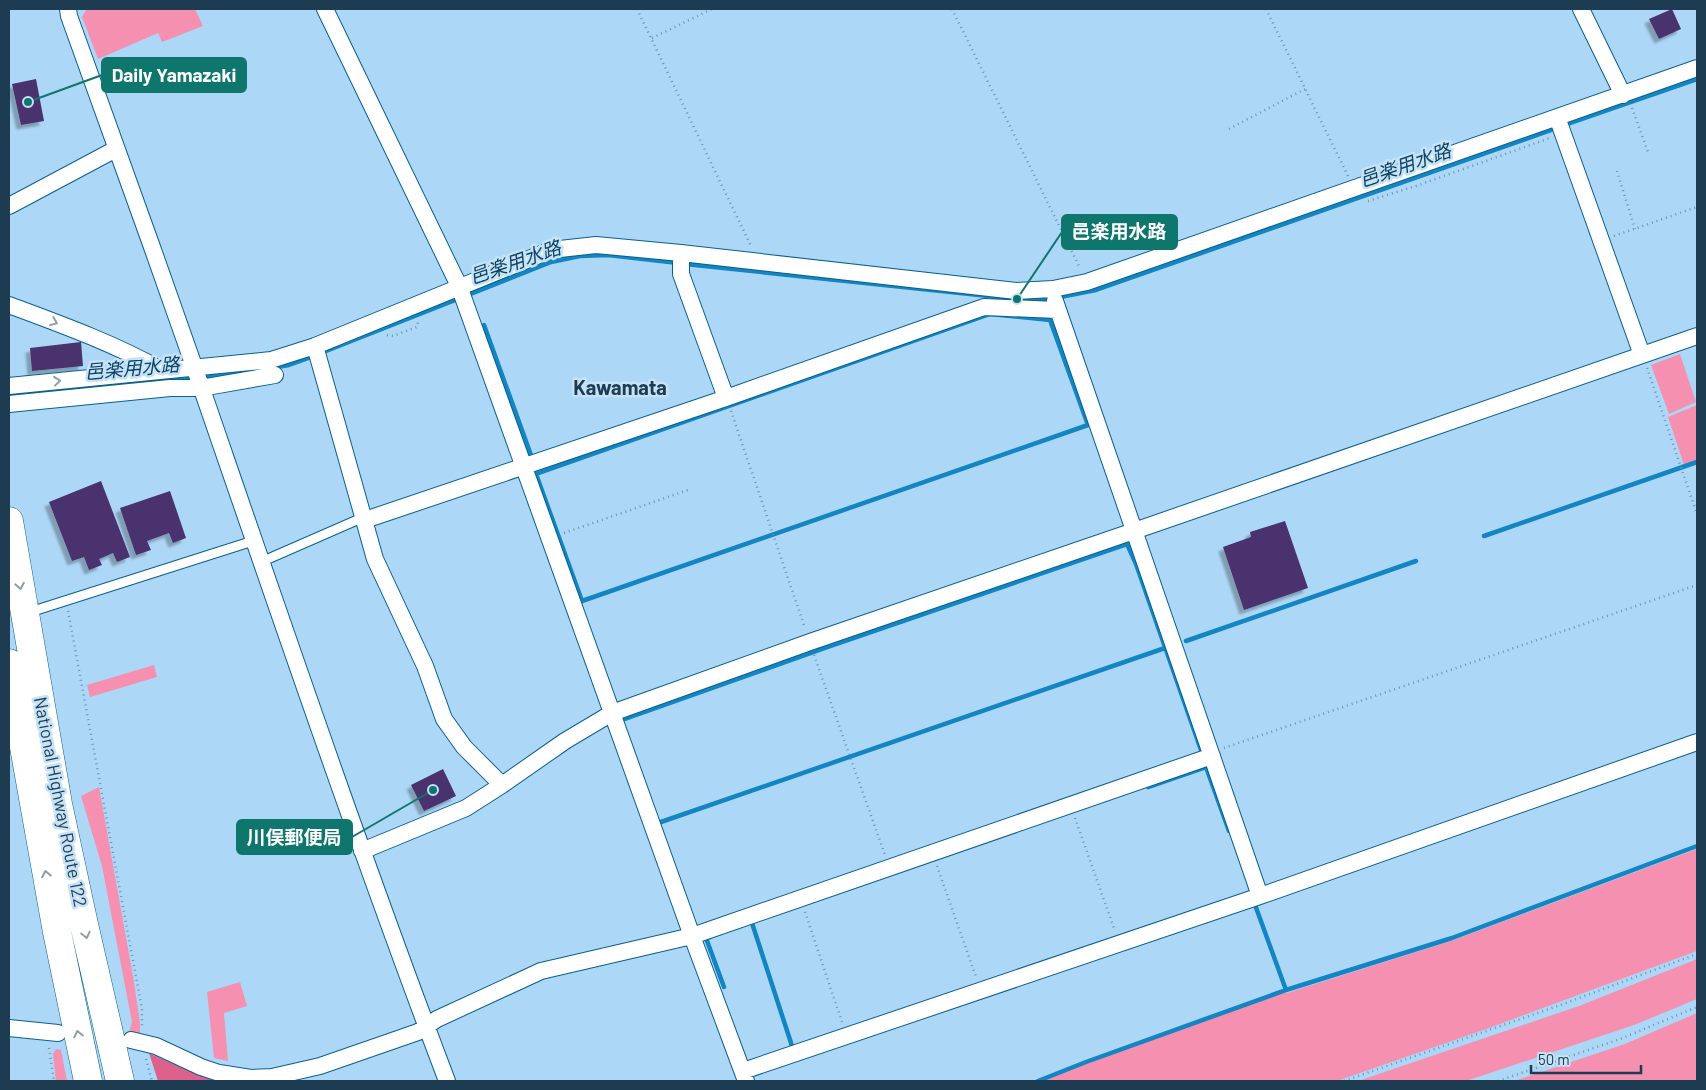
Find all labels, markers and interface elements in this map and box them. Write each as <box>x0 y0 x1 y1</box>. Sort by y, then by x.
callout: Daily Yamazaki <box>102 58 246 92</box>
text: Daily Yamazaki <box>112 63 236 86</box>
water label: 邑楽用水路 <box>1356 138 1455 191</box>
callout: 邑楽用水路 <box>1062 215 1177 249</box>
text: 邑楽用水路 <box>1071 219 1167 242</box>
water label: 邑楽用水路 <box>466 235 565 288</box>
one-way arrow <box>49 316 58 326</box>
water label: 邑楽用水路 <box>84 352 182 383</box>
district label: Kawamata <box>573 375 667 399</box>
one-way arrow <box>54 376 62 387</box>
one-way arrow <box>15 582 25 591</box>
street label: National Highway Route 122 <box>30 695 92 909</box>
callout: 川俣郵便局 <box>237 820 352 854</box>
text: 川俣郵便局 <box>246 825 342 848</box>
one-way arrow <box>42 870 52 879</box>
one-way arrow <box>80 931 91 940</box>
one-way arrow <box>74 1029 84 1038</box>
scale bar <box>1531 1042 1641 1074</box>
text: 50 m <box>1538 1050 1570 1068</box>

